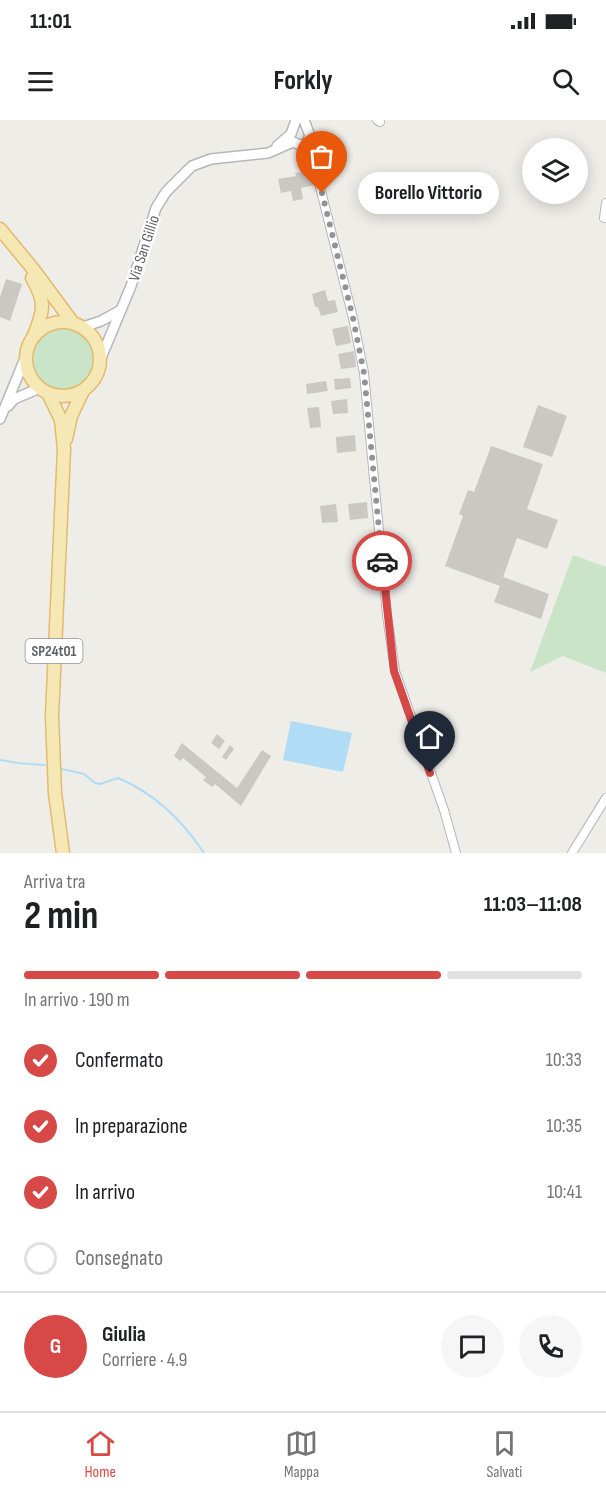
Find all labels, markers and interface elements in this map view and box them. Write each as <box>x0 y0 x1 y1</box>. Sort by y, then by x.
text: 11:01 <box>30 8 71 35</box>
icon: menu <box>24 65 57 98</box>
text: Forkly <box>274 65 332 97</box>
icon: search <box>549 65 582 98</box>
pin <box>296 131 347 193</box>
map controls <box>522 138 588 204</box>
button: layers <box>522 138 588 204</box>
icon: bag <box>305 140 338 173</box>
callout: Borello Vittorio <box>358 172 499 214</box>
text: Borello Vittorio <box>375 181 482 205</box>
street label: Via San Gillio <box>125 213 164 284</box>
courier <box>352 531 412 591</box>
icon: car <box>366 545 399 578</box>
road number: SP24t01 <box>26 639 82 663</box>
pin <box>404 711 455 773</box>
icon: home <box>413 720 446 753</box>
text: Arriva tra <box>24 870 86 894</box>
text: 11:03–11:08 <box>484 891 582 918</box>
text: 2 min <box>24 893 98 940</box>
text: In arrivo · 190 m <box>24 988 130 1012</box>
icon: check <box>24 1044 57 1077</box>
text: Confermato <box>75 1047 163 1074</box>
text: 10:33 <box>546 1048 582 1072</box>
icon: check <box>24 1110 57 1143</box>
text: In preparazione <box>75 1113 188 1140</box>
text: 10:35 <box>546 1114 582 1138</box>
icon: check <box>24 1176 57 1209</box>
text: In arrivo <box>75 1179 135 1206</box>
text: 10:41 <box>547 1180 582 1204</box>
text: Consegnato <box>75 1245 163 1272</box>
button: chat <box>441 1315 504 1378</box>
button: phone <box>519 1315 582 1378</box>
text: Giulia <box>102 1321 146 1348</box>
text: G <box>50 1333 61 1360</box>
text: Corriere · 4.9 <box>102 1348 187 1372</box>
tab: Home <box>84 1427 117 1482</box>
tab: Mappa <box>284 1427 319 1482</box>
tab: Salvati <box>486 1427 522 1482</box>

